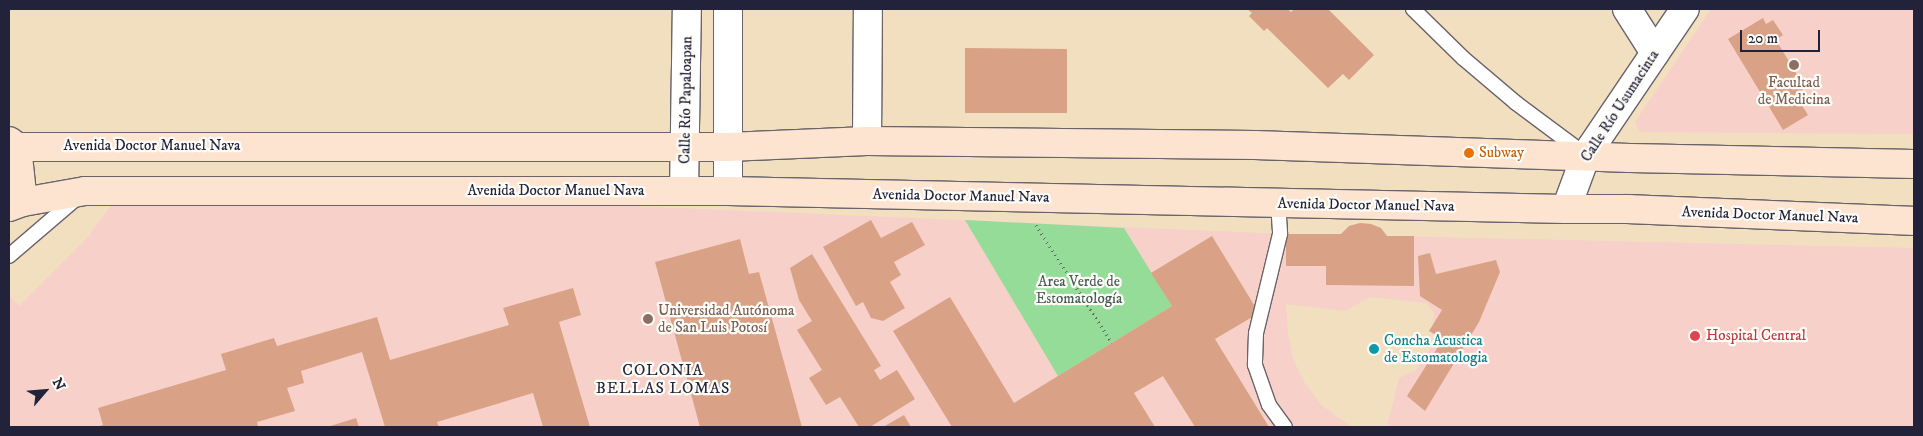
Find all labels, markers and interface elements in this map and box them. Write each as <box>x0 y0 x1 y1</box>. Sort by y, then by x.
scale bar <box>1743 20 1823 52</box>
text: 20 m <box>1748 29 1778 48</box>
street label: Calle Río Papaloapan <box>676 36 696 164</box>
street label: Calle Río Usumacinta <box>1577 47 1663 165</box>
marker: Facultad de Medicina <box>1788 59 1800 71</box>
place label: Facultad de Medicina <box>1758 73 1830 108</box>
street label: Avenida Doctor Manuel Nava <box>64 137 240 155</box>
place label: Subway <box>1479 144 1524 162</box>
marker: Subway <box>1463 147 1475 159</box>
street label: Avenida Doctor Manuel Nava <box>468 182 644 200</box>
street label: Avenida Doctor Manuel Nava <box>872 185 1050 207</box>
street label: Avenida Doctor Manuel Nava <box>1277 194 1455 216</box>
street label: Avenida Doctor Manuel Nava <box>1681 203 1859 227</box>
park label: Area Verde de Estomatología <box>1036 272 1122 307</box>
place label: Universidad Autónoma de San Luis Potosí <box>658 301 794 336</box>
marker: Universidad Autónoma de San Luis Potosí <box>642 313 654 325</box>
place label: Hospital Central <box>1706 327 1806 345</box>
marker: Hospital Central <box>1688 329 1702 343</box>
place label: Concha Acustica de Estomatologia <box>1384 331 1488 366</box>
marker: Concha Acustica de Estomatologia <box>1368 343 1380 355</box>
district label: COLONIA BELLAS LOMAS <box>594 360 732 398</box>
north arrow <box>20 366 70 416</box>
text: N <box>48 375 69 393</box>

